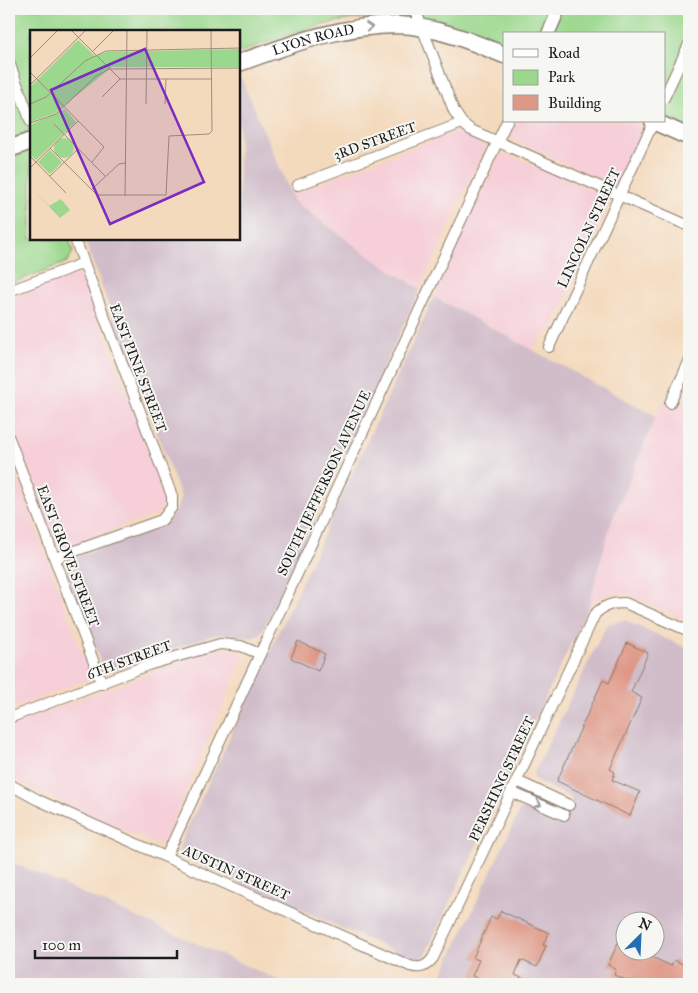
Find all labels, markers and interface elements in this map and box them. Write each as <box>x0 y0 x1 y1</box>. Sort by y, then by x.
street label: LYON ROAD <box>270 20 356 59</box>
one-way arrow <box>366 22 374 33</box>
inset map <box>30 30 240 240</box>
legend <box>503 32 666 122</box>
text: Road <box>548 44 580 62</box>
text: Park <box>548 68 575 86</box>
text: Building <box>548 94 602 112</box>
street label: 3RD STREET <box>331 118 419 164</box>
street label: LINCOLN STREET <box>554 165 624 291</box>
street label: EAST PINE STREET <box>106 301 170 435</box>
street label: SOUTH JEFFERSON AVENUE <box>273 388 375 579</box>
street label: EAST GROVE STREET <box>33 483 103 629</box>
street label: 6TH STREET <box>84 637 174 683</box>
street label: PERSHING STREET <box>466 713 539 844</box>
one-way arrow <box>533 797 542 808</box>
street label: AUSTIN STREET <box>179 841 293 904</box>
north arrow <box>616 910 666 960</box>
text: N <box>636 914 654 935</box>
scale bar <box>35 928 178 960</box>
text: 100 m <box>42 936 82 954</box>

